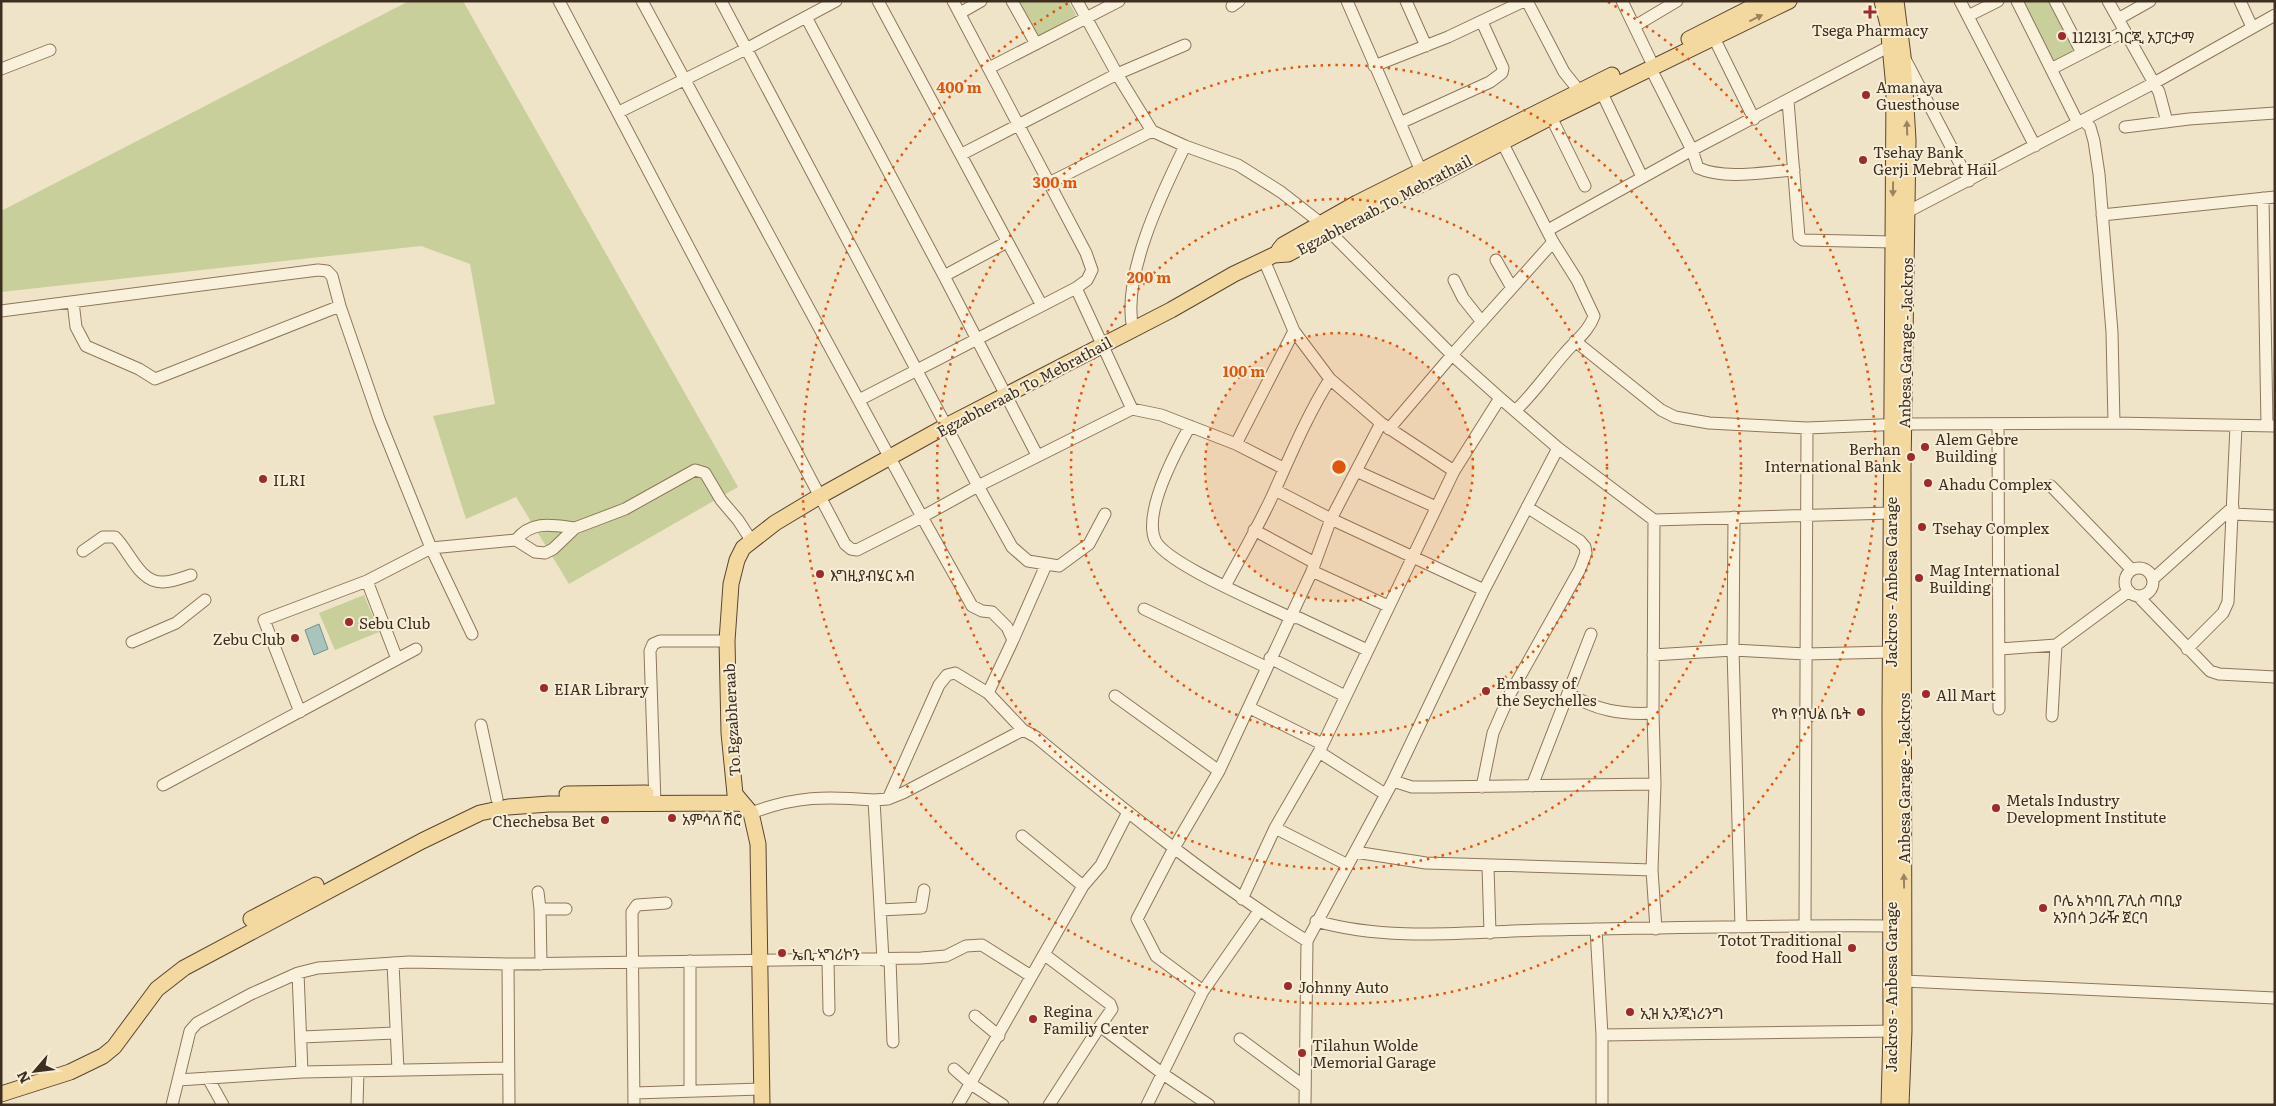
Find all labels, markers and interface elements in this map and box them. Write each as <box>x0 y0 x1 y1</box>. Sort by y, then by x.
marker: Tsega Pharmacy <box>1864 6 1876 18</box>
one-way arrow <box>1749 13 1763 21</box>
place label: Tsega Pharmacy <box>1812 18 1929 41</box>
place label: 112131 ገርጂ አፓርታማ <box>2072 25 2194 48</box>
marker: 112131 ገርጂ አፓርታማ <box>2056 30 2068 42</box>
text: 400 m <box>936 75 982 98</box>
place label: Amanaya Guesthouse <box>1876 75 1960 115</box>
marker: Amanaya Guesthouse <box>1860 89 1872 101</box>
one-way arrow <box>1903 120 1911 136</box>
place label: Tsehay Bank Gerji Mebrat Hail <box>1873 140 1997 180</box>
street label: Egzabheraab To Mebrathail <box>1292 148 1476 260</box>
marker: Tsehay Bank Gerji Mebrat Hail <box>1857 154 1869 166</box>
text: 300 m <box>1033 170 1077 193</box>
one-way arrow <box>1889 181 1897 197</box>
street label: Anbesa Garage - Jackros <box>1892 257 1918 429</box>
text: 200 m <box>1127 265 1171 288</box>
street label: Egzabheraab To Mebrathail <box>932 330 1116 442</box>
text: 100 m <box>1223 359 1265 382</box>
place label: Alem Gebre Building <box>1935 427 2019 467</box>
place label: Berhan International Bank <box>1764 437 1902 477</box>
marker: Alem Gebre Building <box>1919 441 1931 453</box>
marker: Berhan International Bank <box>1905 451 1917 463</box>
centre of rings <box>1330 458 1348 476</box>
place label: ILRI <box>273 468 306 491</box>
place label: Ahadu Complex <box>1938 472 2053 495</box>
marker: ILRI <box>257 473 269 485</box>
marker: Ahadu Complex <box>1922 477 1934 489</box>
street label: Jackros - Anbesa Garage <box>1879 496 1902 667</box>
place label: Tsehay Complex <box>1932 516 2050 539</box>
marker: Tsehay Complex <box>1916 521 1928 533</box>
place label: Mag International Building <box>1929 558 2060 598</box>
place label: እግዚያብሄር አብ <box>830 563 915 586</box>
marker: እግዚያብሄር አብ <box>814 568 826 580</box>
marker: Mag International Building <box>1913 572 1925 584</box>
place label: Sebu Club <box>359 611 430 634</box>
marker: Sebu Club <box>343 616 355 628</box>
place label: Zebu Club <box>213 627 285 650</box>
marker: Zebu Club <box>289 632 301 644</box>
street label: To Egzabheraab <box>717 663 745 777</box>
place label: Embassy of the Seychelles <box>1496 671 1597 711</box>
place label: EIAR Library <box>554 677 649 700</box>
marker: EIAR Library <box>538 682 550 694</box>
place label: All Mart <box>1936 683 1996 706</box>
marker: Embassy of the Seychelles <box>1480 685 1492 697</box>
marker: All Mart <box>1920 688 1932 700</box>
street label: Anbesa Garage - Jackros <box>1892 692 1915 863</box>
place label: የካ የባህል ቤት <box>1771 701 1851 724</box>
marker: የካ የባህል ቤት <box>1855 706 1867 718</box>
place label: Metals Industry Development Institute <box>2006 788 2166 828</box>
marker: Metals Industry Development Institute <box>1990 802 2002 814</box>
place label: አምሳለ ሽሮ <box>682 807 742 830</box>
place label: Chechebsa Bet <box>492 809 595 832</box>
marker: አምሳለ ሽሮ <box>666 812 678 824</box>
marker: Chechebsa Bet <box>599 814 611 826</box>
one-way arrow <box>1900 873 1908 889</box>
place label: ቦሌ አካባቢ ፖሊስ ጣቢያ አንበሳ ጋራዥ ጀርባ <box>2053 888 2182 928</box>
street label: Jackros - Anbesa Garage <box>1879 901 1902 1072</box>
marker: ቦሌ አካባቢ ፖሊስ ጣቢያ አንበሳ ጋራዥ ጀርባ <box>2037 902 2049 914</box>
place label: Totot Traditional food Hall <box>1718 928 1842 968</box>
place label: ኤቢ ኣግሪኮን <box>792 942 860 965</box>
marker: Totot Traditional food Hall <box>1846 942 1858 954</box>
marker: ኤቢ ኣግሪኮን <box>776 947 788 959</box>
place label: Johnny Auto <box>1298 975 1389 998</box>
marker: Johnny Auto <box>1282 980 1294 992</box>
place label: Regina Familiy Center <box>1043 999 1149 1039</box>
place label: ኢዝ ኢንጂነሪንግ <box>1640 1001 1724 1024</box>
marker: ኢዝ ኢንጂነሪንግ <box>1624 1006 1636 1018</box>
marker: Regina Familiy Center <box>1027 1013 1039 1025</box>
place label: Tilahun Wolde Memorial Garage <box>1312 1033 1436 1073</box>
north arrow <box>10 1046 60 1096</box>
marker: Tilahun Wolde Memorial Garage <box>1296 1047 1308 1059</box>
text: N <box>11 1067 34 1087</box>

